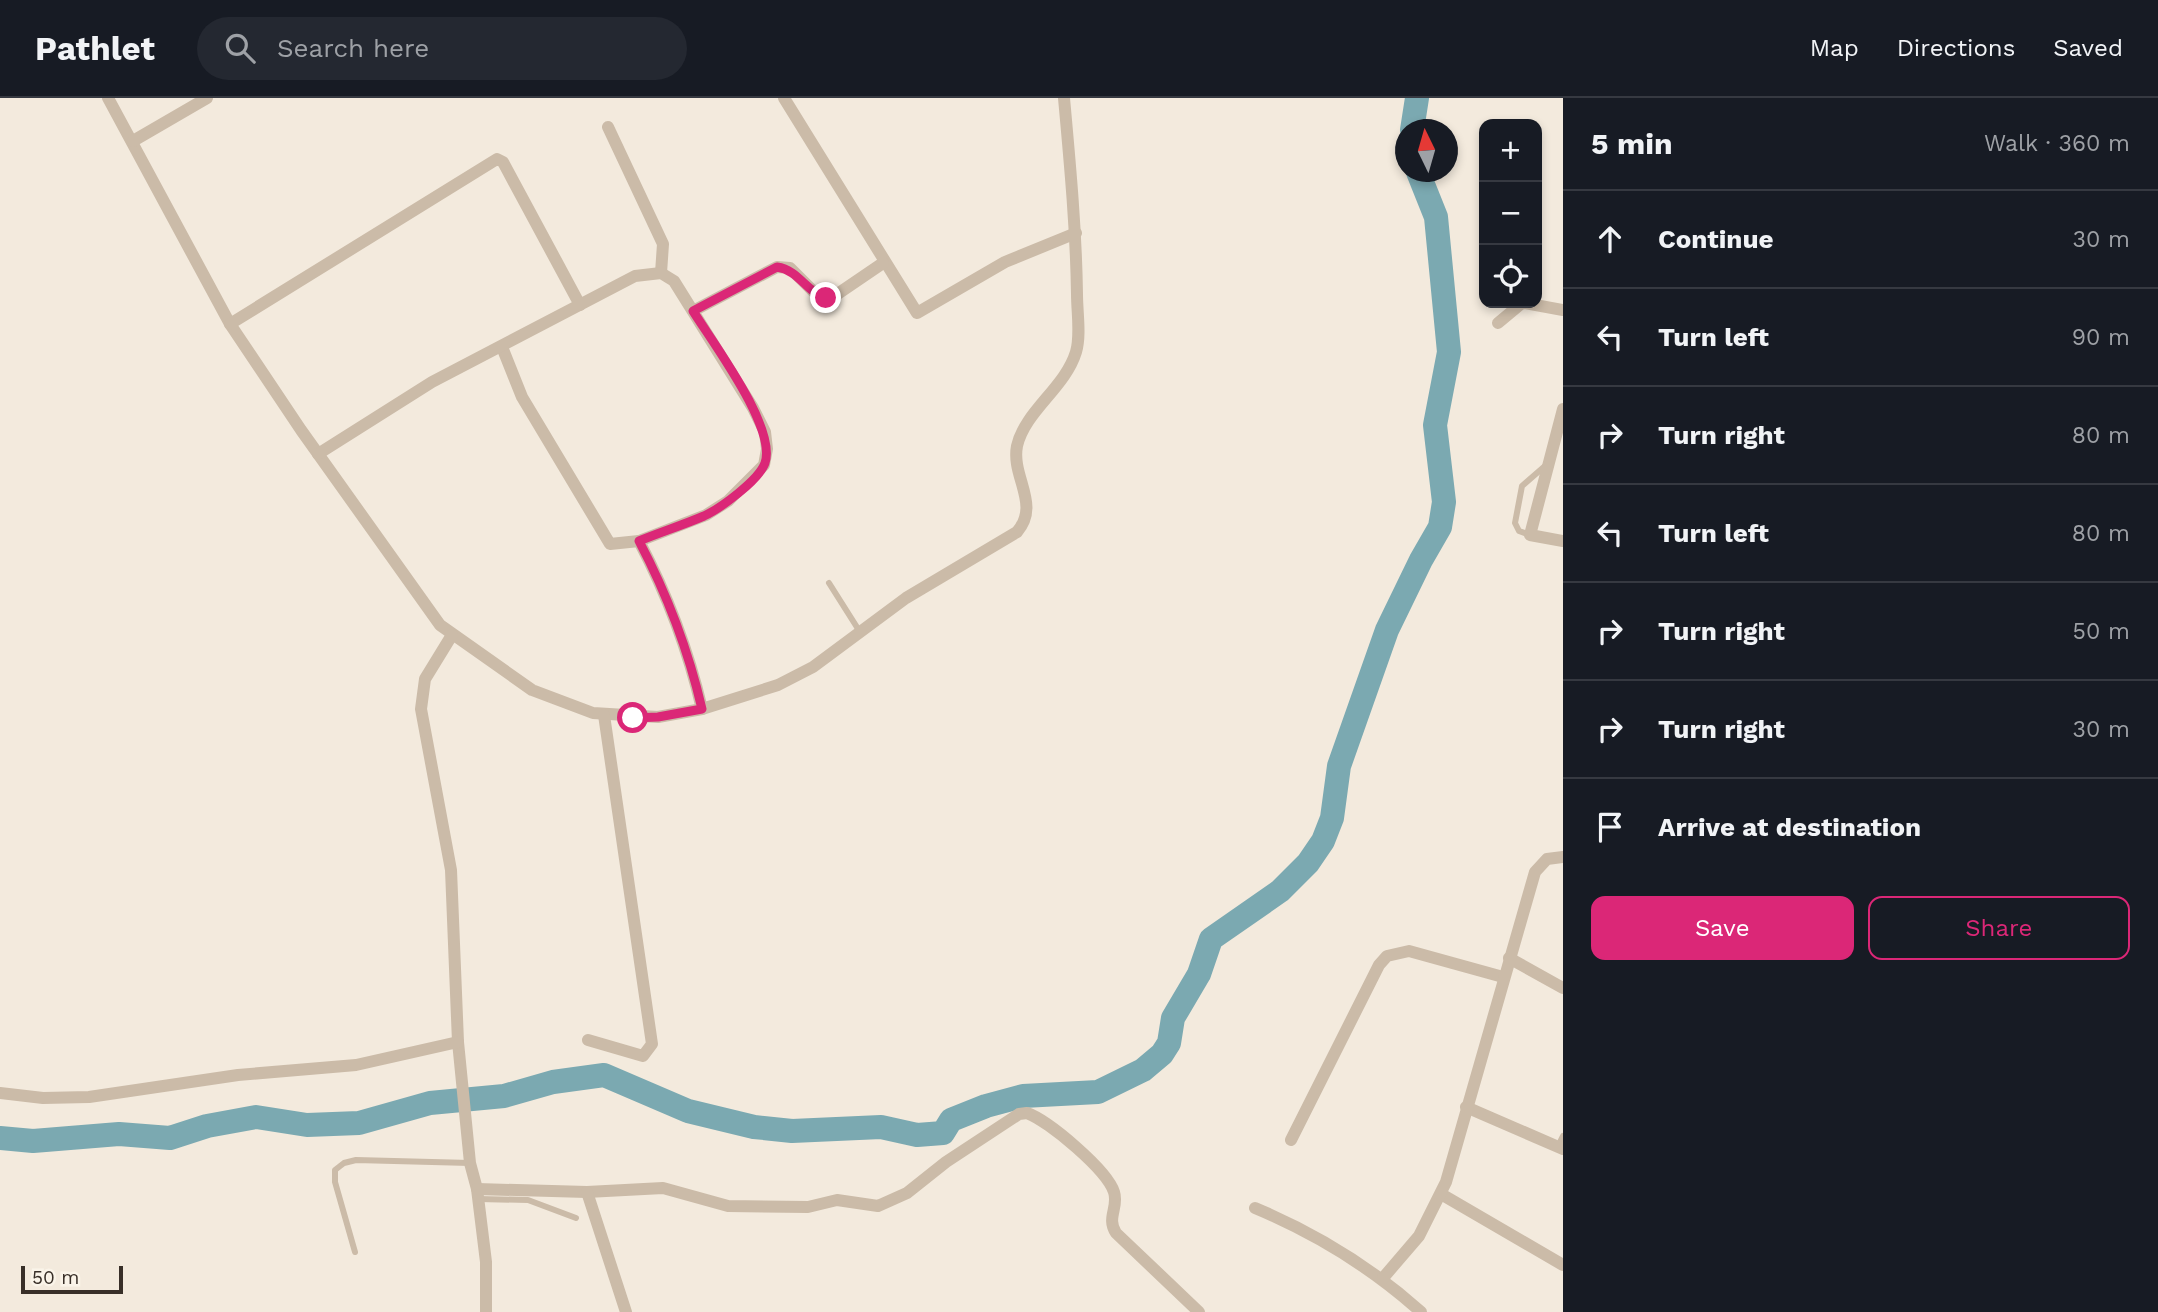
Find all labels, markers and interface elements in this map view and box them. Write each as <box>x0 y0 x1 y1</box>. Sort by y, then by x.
search box <box>197 17 687 80</box>
text: Pathlet <box>35 29 155 68</box>
icon: search <box>221 29 259 67</box>
text: Search here <box>277 33 429 63</box>
text: Map <box>1810 34 1859 62</box>
text: Directions <box>1897 34 2015 62</box>
text: Saved <box>2053 34 2123 62</box>
north arrow <box>1395 119 1458 182</box>
map controls <box>1479 119 1542 308</box>
button: + <box>1479 119 1542 182</box>
text: 5 min <box>1591 126 1673 161</box>
text: Walk · 360 m <box>1984 130 2130 157</box>
button: − <box>1479 182 1542 245</box>
icon: ahead <box>1591 220 1629 258</box>
text: Continue <box>1658 224 1774 254</box>
text: 30 m <box>2073 226 2130 253</box>
button: locate <box>1479 245 1542 308</box>
route end <box>810 282 841 313</box>
icon: left <box>1591 318 1629 356</box>
text: Turn left <box>1658 322 1769 352</box>
text: 90 m <box>2072 324 2130 351</box>
icon: right <box>1591 416 1629 454</box>
text: Turn right <box>1658 420 1785 450</box>
text: 80 m <box>2072 422 2130 449</box>
icon: left <box>1591 514 1629 552</box>
text: Turn left <box>1658 518 1769 548</box>
text: 80 m <box>2072 520 2130 547</box>
icon: right <box>1591 612 1629 650</box>
text: Turn right <box>1658 616 1785 646</box>
text: 50 m <box>2073 618 2130 645</box>
route start <box>617 702 648 733</box>
icon: right <box>1591 710 1629 748</box>
text: Turn right <box>1658 714 1785 744</box>
text: 30 m <box>2073 716 2130 743</box>
icon: arrive <box>1591 808 1629 846</box>
text: Arrive at destination <box>1658 812 1921 842</box>
button: Save <box>1591 896 1854 960</box>
button: Share <box>1868 896 2130 960</box>
scale bar <box>21 1263 122 1295</box>
text: 50 m <box>32 1266 79 1289</box>

